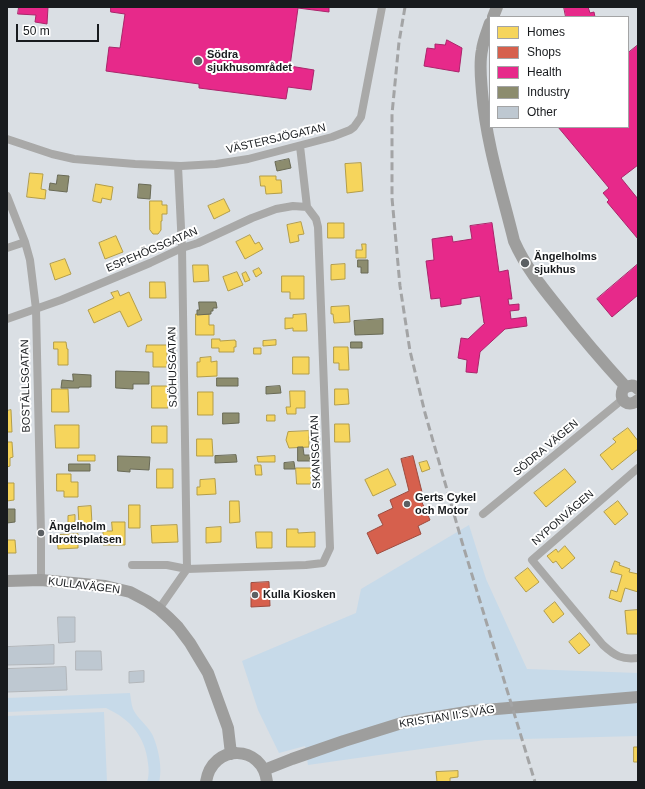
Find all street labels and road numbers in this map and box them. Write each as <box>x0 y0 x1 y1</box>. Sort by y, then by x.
street label: VÄSTERSJÖGATAN <box>225 121 327 157</box>
street label: ESPEHÖGSGATAN <box>104 225 200 275</box>
street label: SJÖHUSGATAN <box>166 326 180 408</box>
street label: BOSTÄLLSGATAN <box>19 339 33 433</box>
street label: SKANSGATAN <box>308 415 324 489</box>
street label: SÖDRA VÄGEN <box>511 417 581 479</box>
street label: NYPONVÄGEN <box>529 488 597 548</box>
street label: KULLAVÄGEN <box>47 575 121 597</box>
street label: KRISTIAN II:S VÄG <box>398 703 496 731</box>

